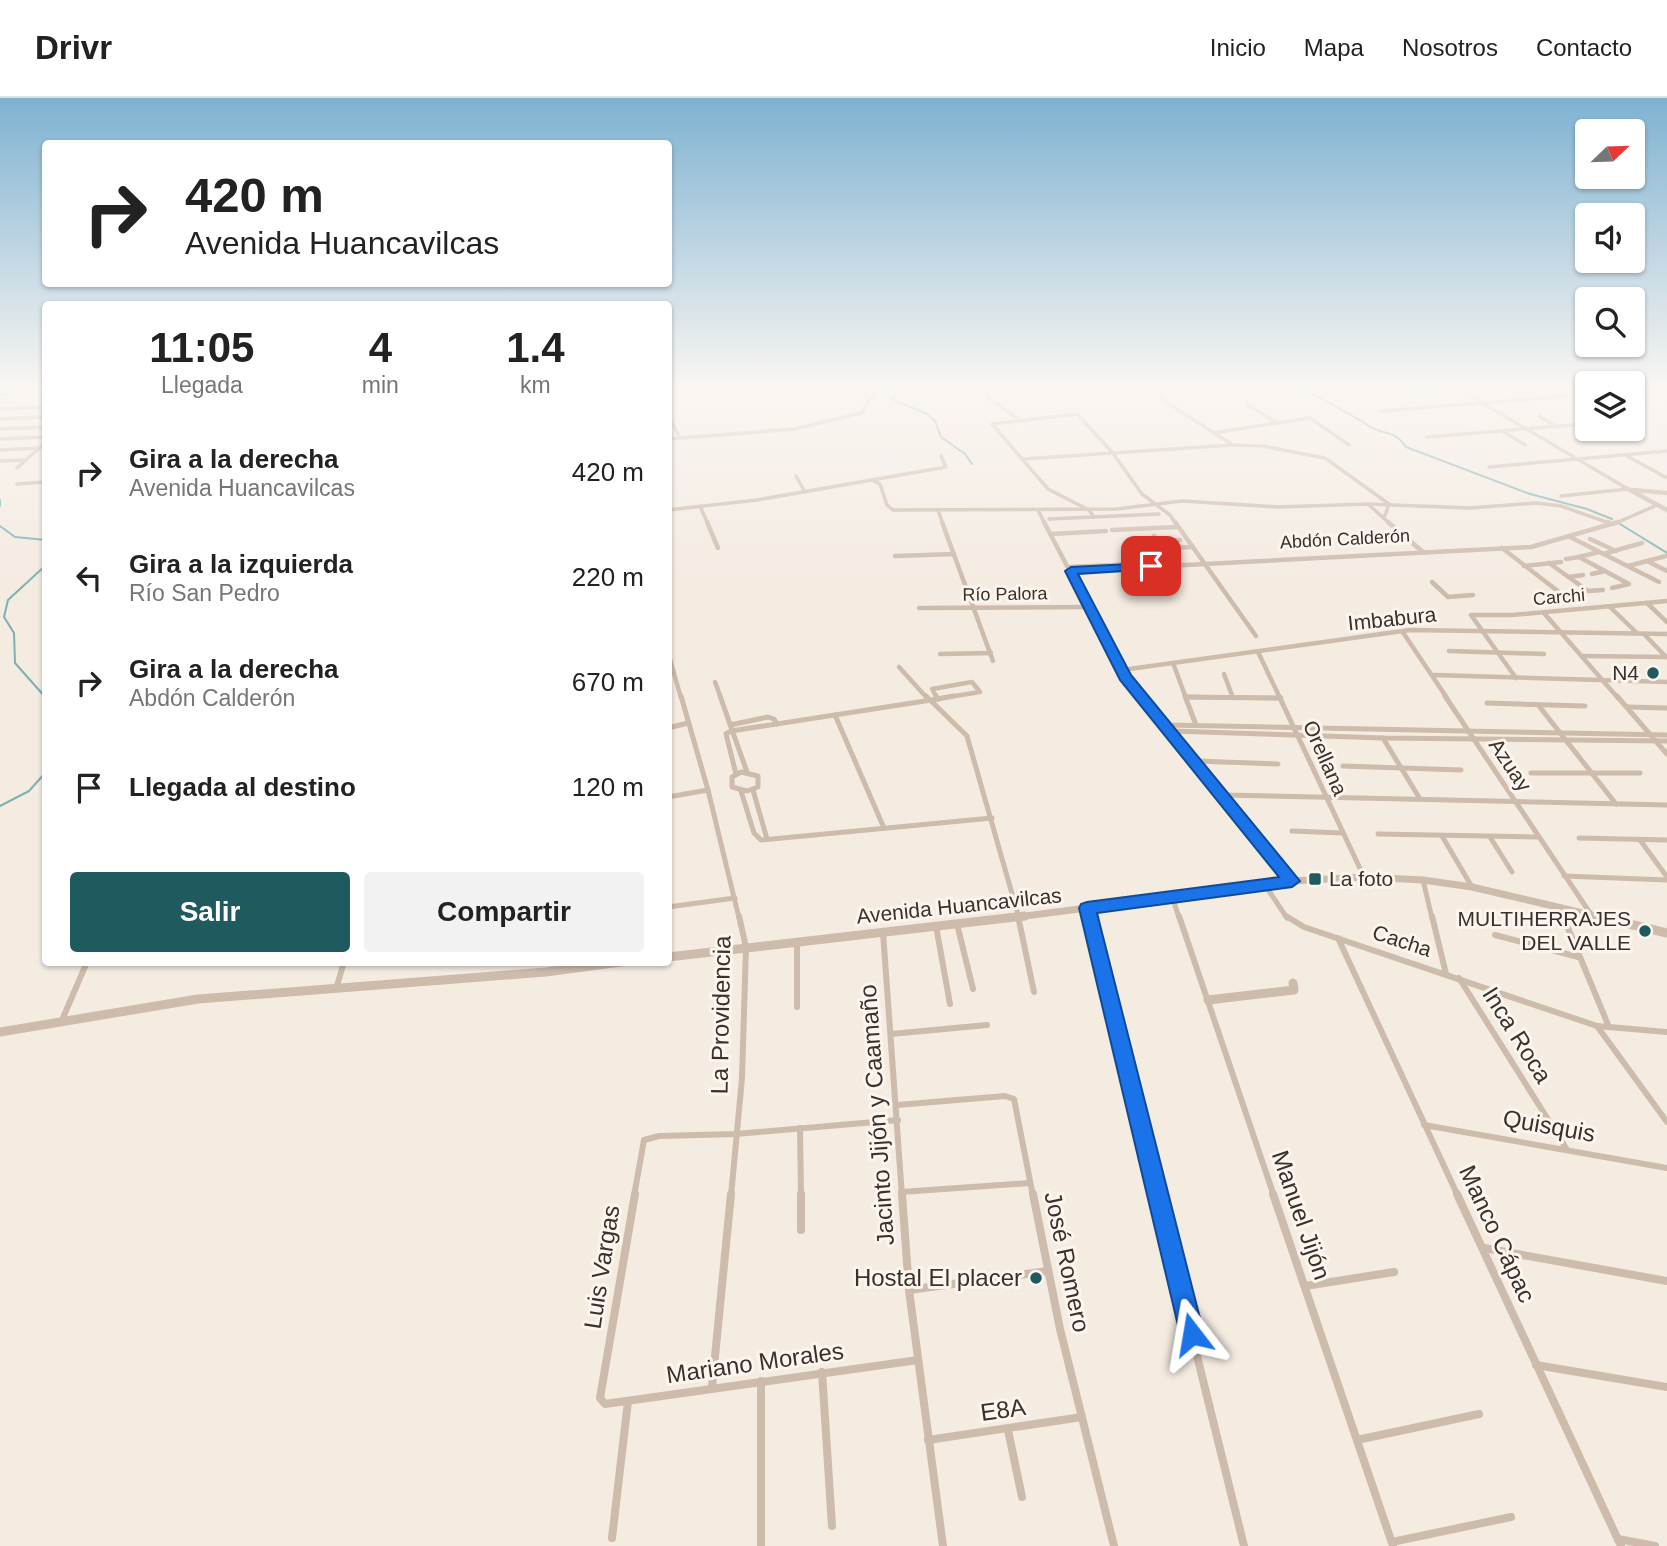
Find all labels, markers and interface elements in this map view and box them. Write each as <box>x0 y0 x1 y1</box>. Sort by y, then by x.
text: Drivr <box>35 29 112 66</box>
text: Inicio <box>1210 34 1266 61</box>
text: Mapa <box>1304 34 1364 61</box>
text: Nosotros <box>1402 34 1498 61</box>
text: Contacto <box>1536 34 1632 61</box>
north arrow <box>1575 119 1645 189</box>
map controls <box>1575 119 1645 441</box>
icon: right <box>70 168 161 259</box>
text: 420 m <box>185 168 324 222</box>
button: sound <box>1575 203 1645 273</box>
text: Avenida Huancavilcas <box>185 225 499 261</box>
button: search <box>1575 287 1645 357</box>
text: 11:05 <box>149 324 254 371</box>
text: 4 <box>369 324 392 371</box>
text: 1.4 <box>506 324 565 371</box>
button: layers <box>1575 371 1645 441</box>
text: Llegada <box>161 372 243 398</box>
text: min <box>362 372 399 398</box>
text: km <box>520 372 551 398</box>
text: Gira a la derecha <box>129 444 339 474</box>
icon: right <box>70 454 108 492</box>
text: 420 m <box>572 457 644 487</box>
text: Avenida Huancavilcas <box>129 475 355 501</box>
street label: Abdón Calderón <box>1280 526 1410 552</box>
pin <box>1121 536 1181 596</box>
icon: arrive <box>1132 547 1170 585</box>
text: Gira a la izquierda <box>129 549 353 579</box>
icon: left <box>70 559 108 597</box>
text: 220 m <box>572 562 644 592</box>
text: Río San Pedro <box>129 580 280 606</box>
street label: Río Palora <box>962 583 1049 605</box>
street label: Carchi <box>1532 585 1586 609</box>
street label: Imbabura <box>1347 602 1438 635</box>
text: Gira a la derecha <box>129 654 339 684</box>
place label: N4 <box>1612 661 1639 684</box>
icon: right <box>70 664 108 702</box>
marker: N4 <box>1645 665 1661 681</box>
text: 670 m <box>572 667 644 697</box>
text: Abdón Calderón <box>129 685 295 711</box>
street label: Orellana <box>1299 717 1352 799</box>
street label: Azuay <box>1485 734 1537 796</box>
icon: arrive <box>70 769 108 807</box>
text: Llegada al destino <box>129 772 356 802</box>
text: 120 m <box>572 772 644 802</box>
place label: La foto <box>1329 867 1393 890</box>
marker: La foto <box>1307 871 1323 887</box>
button: Salir <box>70 872 350 952</box>
button: Compartir <box>364 872 644 952</box>
street label: Avenida Huancavilcas <box>855 883 1063 928</box>
place label: MULTIHERRAJES DEL VALLE <box>1458 907 1631 954</box>
street label: Cacha <box>1370 920 1435 961</box>
marker: MULTIHERRAJES DEL VALLE <box>1637 923 1653 939</box>
street label: La Providencia <box>706 935 735 1095</box>
street label: Inca Roca <box>1477 982 1558 1088</box>
street label: Jacinto Jijón y Caamaño <box>854 984 899 1246</box>
street label: Quisquis <box>1501 1104 1597 1147</box>
street label: Manuel Jijón <box>1267 1147 1336 1283</box>
street label: Manco Cápac <box>1454 1161 1541 1307</box>
street label: José Romero <box>1039 1189 1096 1335</box>
street label: Luis Vargas <box>578 1203 625 1331</box>
place label: Hostal El placer <box>854 1264 1022 1291</box>
marker: Hostal El placer <box>1028 1270 1044 1286</box>
position arrow <box>1155 1297 1229 1371</box>
street label: Mariano Morales <box>665 1337 845 1388</box>
street label: E8A <box>979 1393 1027 1426</box>

